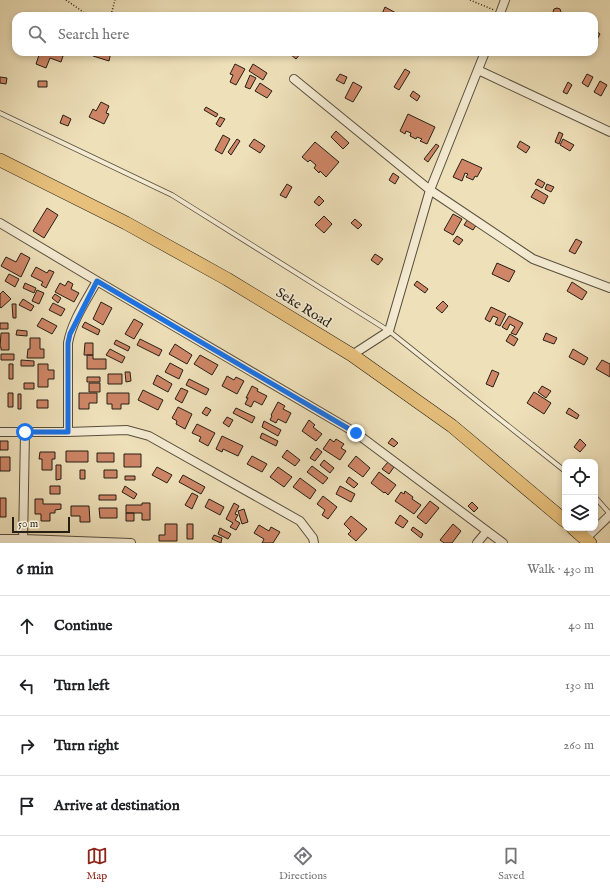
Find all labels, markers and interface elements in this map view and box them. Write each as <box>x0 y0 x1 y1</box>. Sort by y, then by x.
search box <box>12 12 598 56</box>
icon: search <box>26 23 48 45</box>
text: Search here <box>58 25 129 44</box>
street label: Seke Road <box>272 284 335 332</box>
route start <box>16 423 34 441</box>
route end <box>347 424 365 442</box>
map controls <box>562 459 598 531</box>
button: locate <box>562 459 598 495</box>
button: layers <box>562 495 598 531</box>
scale bar <box>12 515 70 534</box>
text: 50 m <box>18 517 38 531</box>
text: 6 min <box>16 559 54 580</box>
text: Walk · 430 m <box>527 561 594 578</box>
icon: ahead <box>16 615 38 637</box>
text: Continue <box>54 616 112 635</box>
text: 40 m <box>568 617 594 634</box>
icon: left <box>16 675 38 697</box>
text: Turn left <box>54 676 110 695</box>
text: 130 m <box>565 677 594 694</box>
icon: right <box>16 735 38 757</box>
text: Turn right <box>54 736 119 755</box>
text: 260 m <box>563 737 594 754</box>
icon: arrive <box>16 795 38 817</box>
text: Arrive at destination <box>54 796 180 815</box>
tab: Map <box>86 845 108 883</box>
tab: Directions <box>279 845 327 883</box>
tab: Saved <box>498 845 524 883</box>

